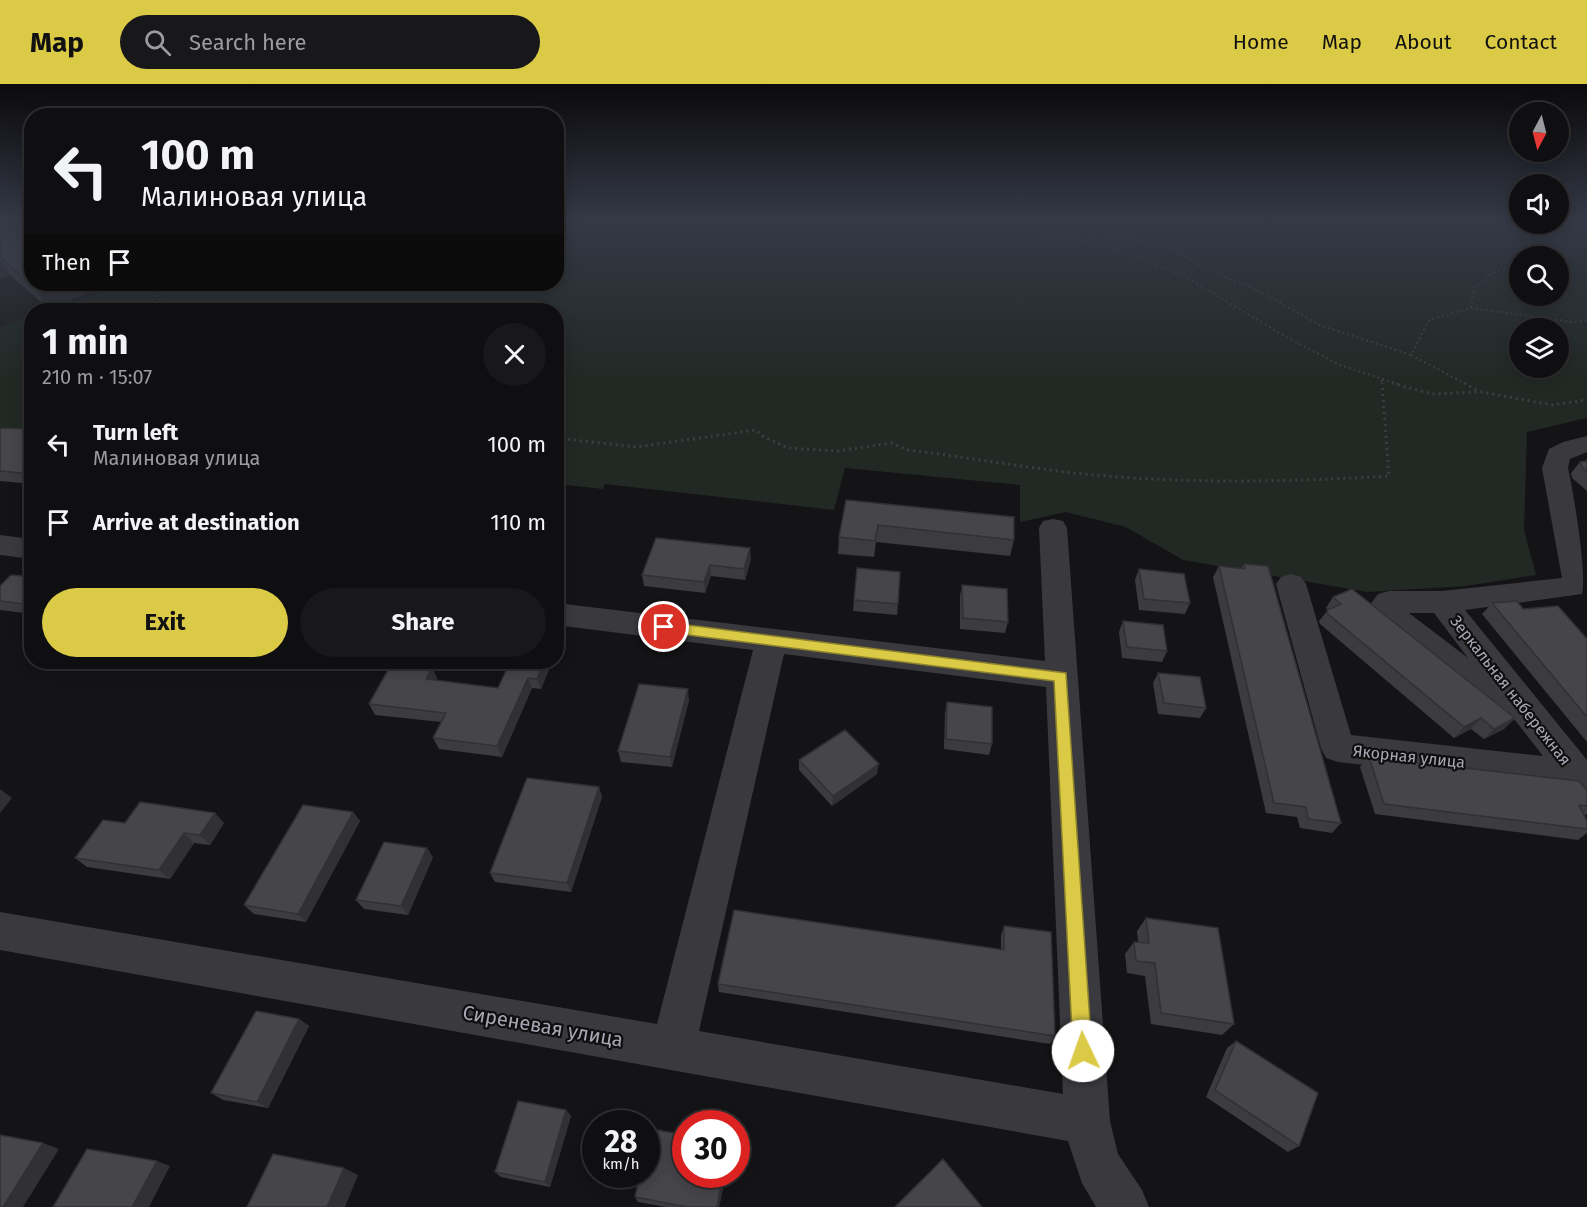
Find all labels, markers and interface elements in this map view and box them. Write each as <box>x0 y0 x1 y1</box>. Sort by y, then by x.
search box <box>120 15 540 69</box>
text: Map <box>30 26 84 59</box>
icon: search <box>141 26 174 59</box>
text: Search here <box>189 29 307 56</box>
text: Home <box>1233 29 1289 55</box>
text: Map <box>1322 29 1362 55</box>
text: About <box>1395 29 1452 55</box>
text: Contact <box>1485 29 1557 55</box>
north arrow <box>1509 102 1569 162</box>
map controls <box>1509 102 1569 378</box>
text: 100 m <box>141 130 255 180</box>
icon: left <box>42 132 120 210</box>
button: sound <box>1509 174 1569 234</box>
text: Малиновая улица <box>141 181 367 213</box>
icon: arrive <box>103 246 136 279</box>
button: search <box>1509 246 1569 306</box>
text: Then <box>42 249 91 276</box>
button: layers <box>1509 318 1569 378</box>
text: 1 min <box>42 320 129 364</box>
button: close <box>483 323 546 386</box>
text: 210 m · 15:07 <box>42 365 152 389</box>
text: Turn left <box>93 419 178 446</box>
icon: left <box>42 428 75 461</box>
text: 100 m <box>487 431 546 458</box>
text: Малиновая улица <box>93 446 261 470</box>
icon: arrive <box>42 506 75 539</box>
text: Arrive at destination <box>93 509 300 536</box>
text: 110 m <box>490 509 546 536</box>
button: Exit <box>42 588 288 657</box>
button: Share <box>300 588 546 657</box>
pin <box>638 601 689 652</box>
icon: arrive <box>647 610 680 643</box>
street label: Зеркальная набережная <box>1446 612 1575 769</box>
street label: Якорная улица <box>1352 741 1466 772</box>
street label: Сиреневая улица <box>461 1000 625 1052</box>
position arrow <box>1051 1019 1115 1083</box>
speed limit sign: 30 <box>672 1110 750 1188</box>
text: 28 <box>605 1124 637 1160</box>
text: km/h <box>602 1155 640 1173</box>

